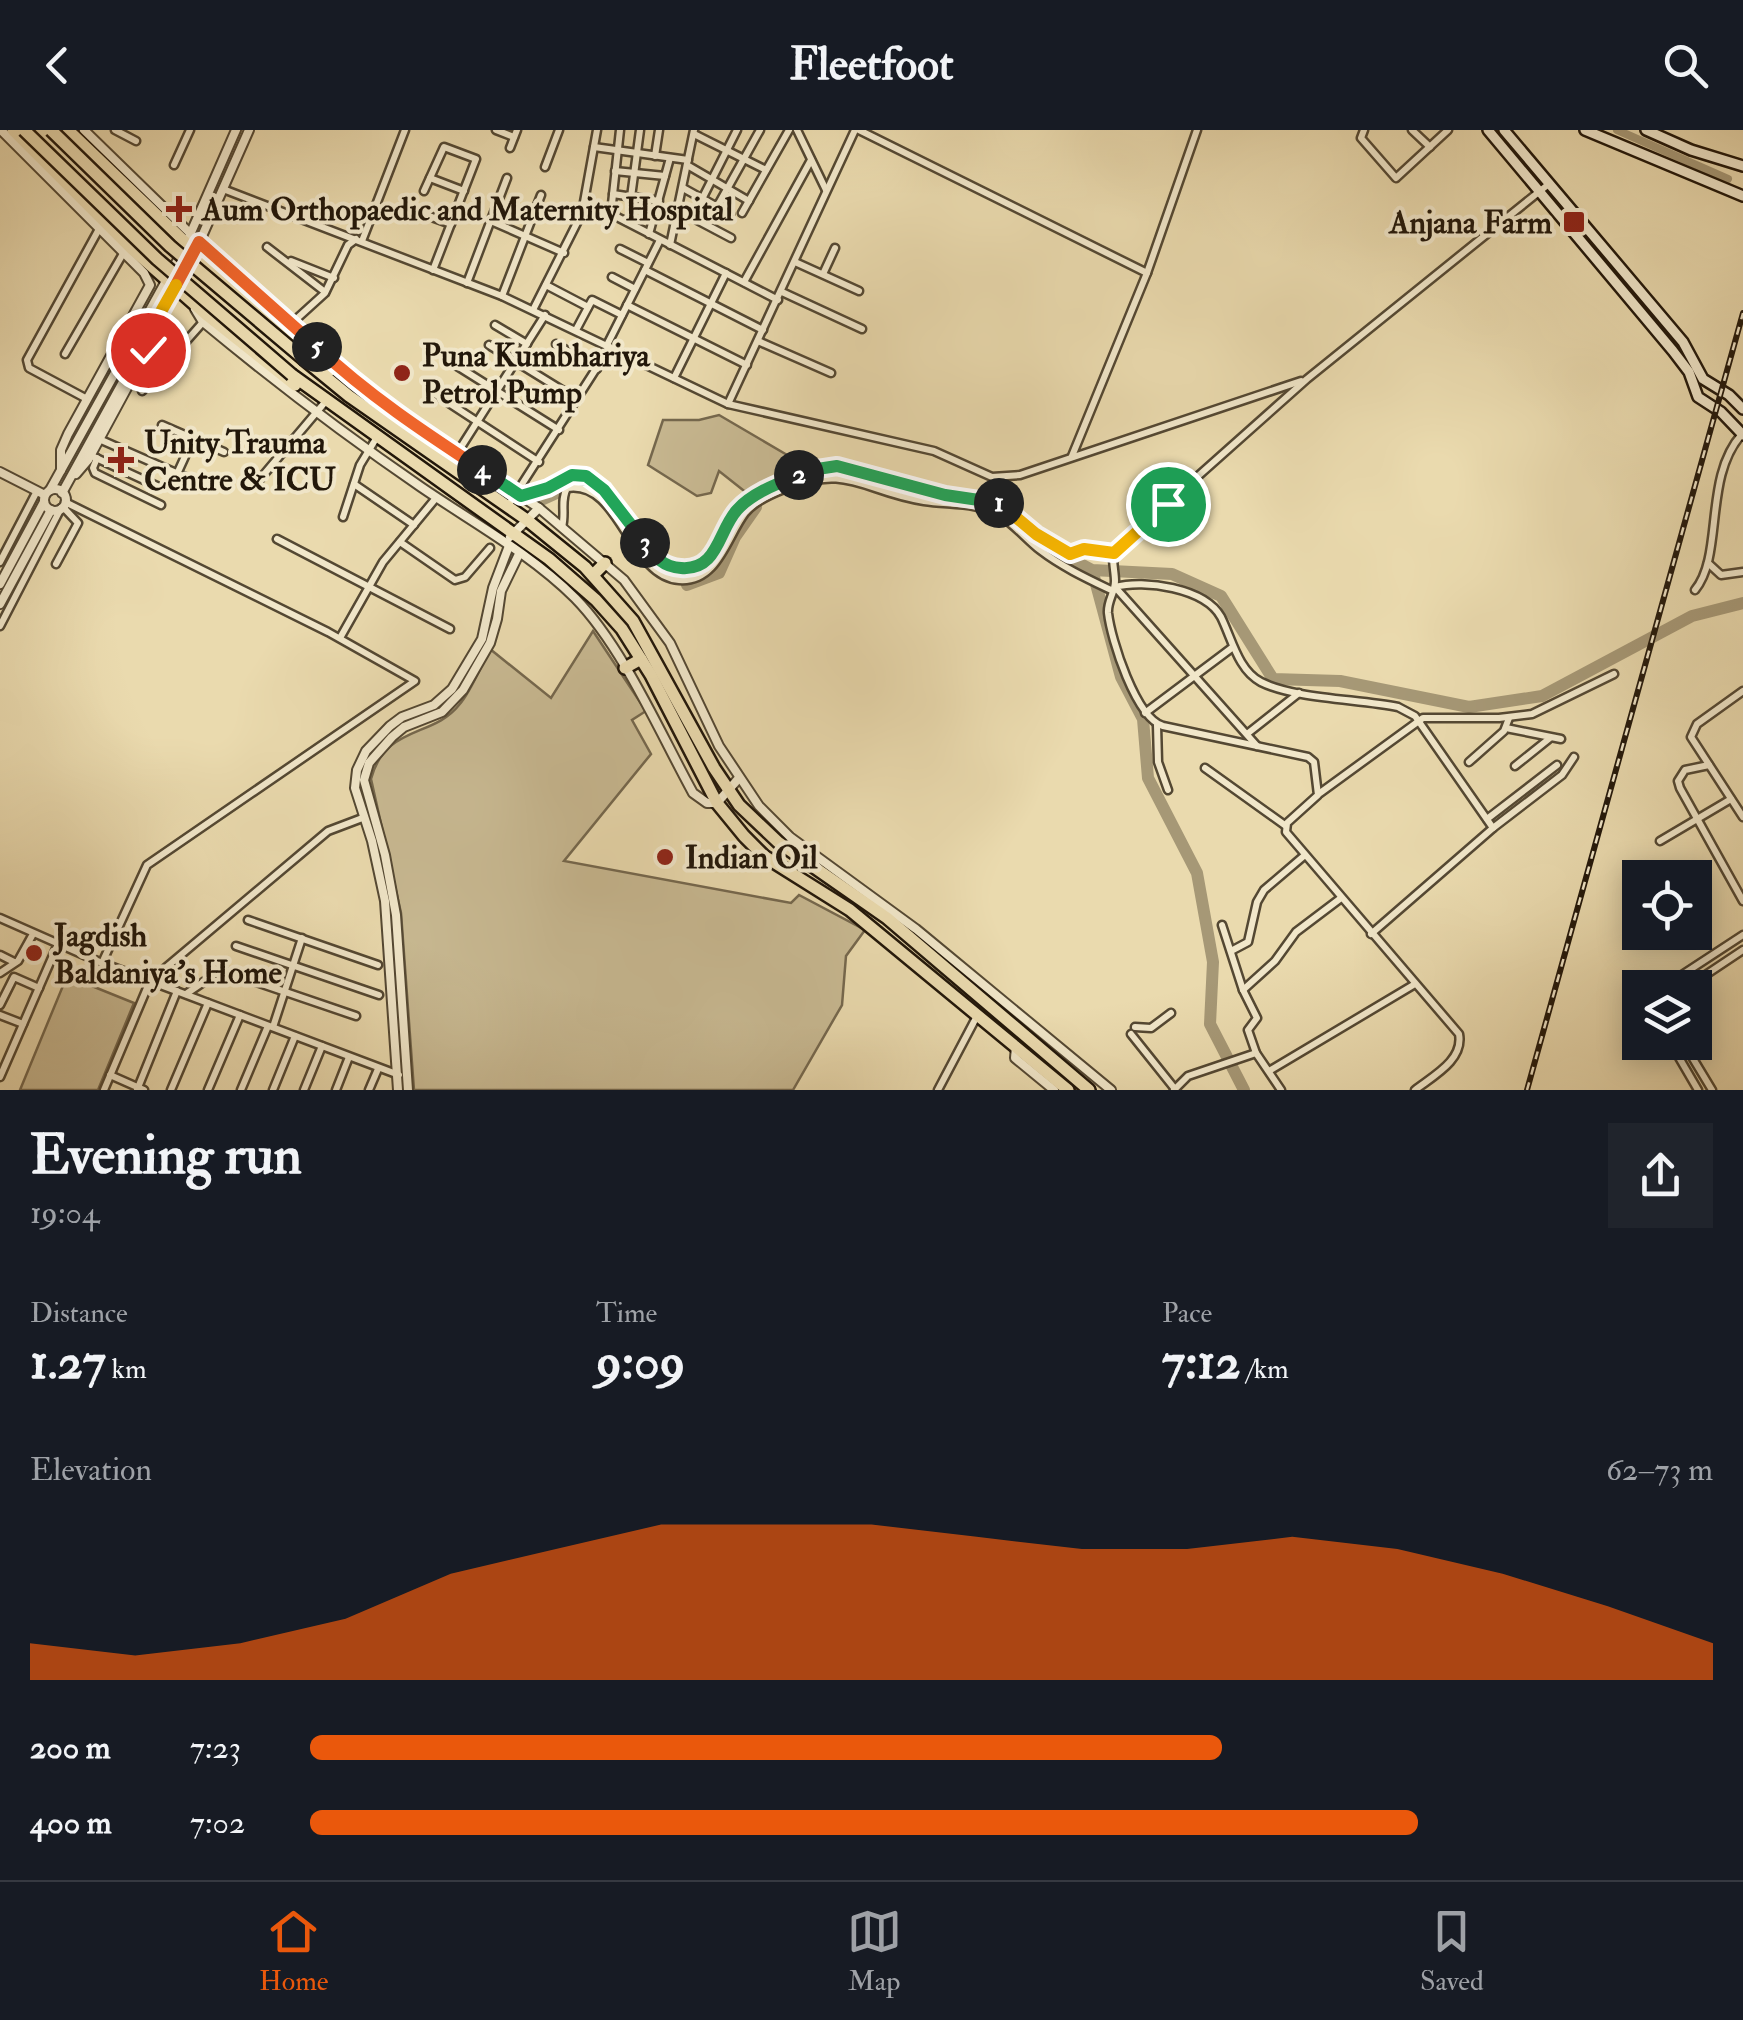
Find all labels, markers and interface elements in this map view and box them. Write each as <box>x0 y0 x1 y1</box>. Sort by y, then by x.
text: Fleetfoot <box>789 37 954 93</box>
icon: back <box>30 38 85 93</box>
icon: search <box>1658 38 1713 93</box>
place label: Aum Orthopaedic and Maternity Hospital <box>200 190 734 230</box>
marker: Aum Orthopaedic and Maternity Hospital <box>166 196 192 222</box>
place label: Anjana Farm <box>1387 203 1552 243</box>
marker: Anjana Farm <box>1561 209 1587 235</box>
pin <box>106 308 191 393</box>
pin: 5 <box>292 322 342 372</box>
icon: check <box>121 323 176 378</box>
text: 5 <box>311 329 323 364</box>
place label: Puna Kumbhariya Petrol Pump <box>422 336 650 413</box>
marker: Puna Kumbhariya Petrol Pump <box>391 362 413 384</box>
place label: Unity Trauma Centre & ICU <box>144 423 336 500</box>
pin: 4 <box>457 445 507 495</box>
marker: Unity Trauma Centre & ICU <box>108 447 134 473</box>
pin: 2 <box>774 450 824 500</box>
text: 4 <box>474 452 490 487</box>
text: 2 <box>792 457 806 492</box>
pin <box>1126 462 1211 547</box>
icon: arrive <box>1141 477 1196 532</box>
pin: 1 <box>974 478 1024 528</box>
text: 1 <box>994 485 1004 520</box>
pin: 3 <box>620 518 670 568</box>
text: 3 <box>640 525 650 560</box>
place label: Indian Oil <box>685 838 819 878</box>
marker: Indian Oil <box>654 846 676 868</box>
map controls <box>1622 860 1712 1060</box>
button: locate <box>1622 860 1712 950</box>
place label: Jagdish Baldaniya's Home <box>52 916 282 993</box>
marker: Jagdish Baldaniya's Home <box>23 942 45 964</box>
button: layers <box>1622 970 1712 1060</box>
text: Evening run <box>30 1121 302 1190</box>
button: share <box>1608 1123 1713 1228</box>
text: 19:04 <box>30 1193 99 1233</box>
text: Distance <box>30 1296 128 1331</box>
text: Time <box>596 1296 657 1331</box>
text: Pace <box>1162 1296 1212 1331</box>
text: 1.27 <box>30 1331 106 1394</box>
text: 9:09 <box>596 1331 685 1394</box>
text: 7:12 <box>1162 1331 1241 1394</box>
text: km <box>106 1352 147 1387</box>
text: /km <box>1241 1352 1289 1387</box>
text: Elevation <box>30 1450 152 1490</box>
text: 62–73 m <box>1606 1450 1713 1490</box>
text: 200 m <box>30 1728 111 1768</box>
text: 7:23 <box>190 1728 241 1768</box>
text: 400 m <box>30 1803 112 1843</box>
text: 7:02 <box>190 1803 245 1843</box>
tab: Home <box>259 1904 328 1999</box>
tab: Map <box>847 1904 902 1999</box>
tab: Saved <box>1420 1904 1484 1999</box>

